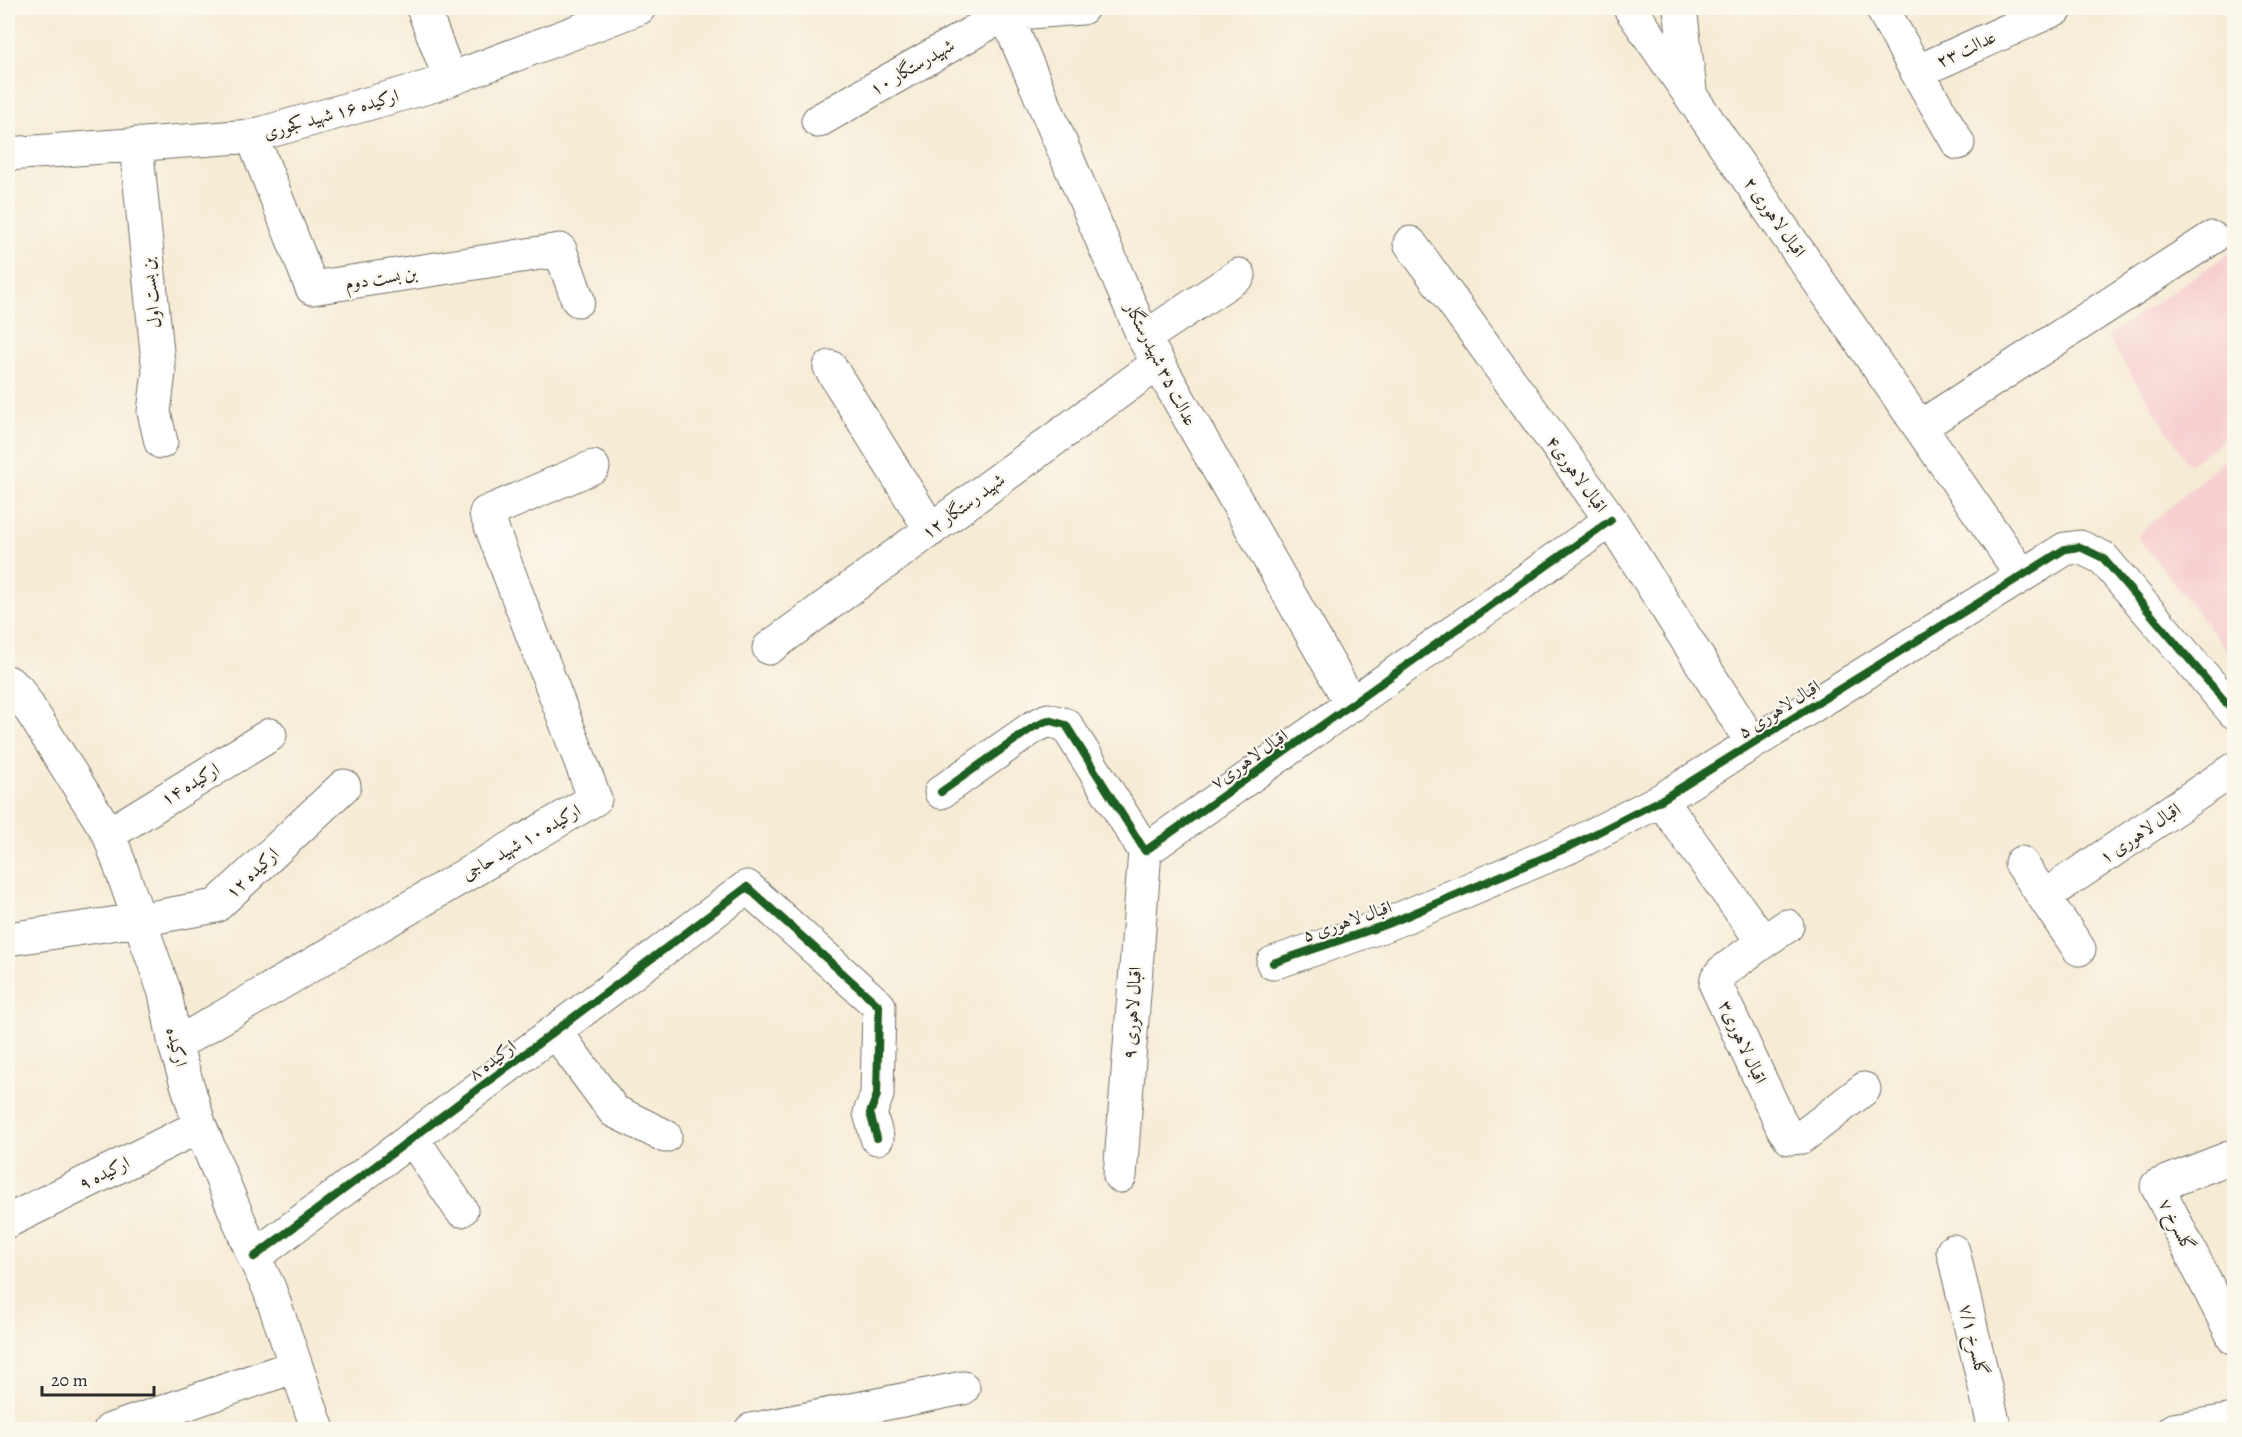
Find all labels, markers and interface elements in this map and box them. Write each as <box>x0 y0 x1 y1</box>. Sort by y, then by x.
street label: عدالت ۲۳ <box>1932 25 2000 73</box>
street label: شهیدرستگار ۱۰ <box>865 33 959 101</box>
street label: ارکیده ۱۶ شهید کجوری <box>261 83 401 145</box>
street label: اقبال لاهوری ۲ <box>1738 172 1812 262</box>
street label: بن بست اول <box>135 256 167 330</box>
street label: بن بست دوم <box>343 260 420 299</box>
street label: عدالت ۳۵ شهیدرستگار <box>1119 296 1203 430</box>
street label: اقبال لاهوری۴ <box>1541 431 1613 517</box>
street label: شهید رستگار ۱۲ <box>917 468 1009 544</box>
street label: اقبال لاهوری ۵ <box>1733 674 1825 744</box>
street label: اقبال لاهوری۷ <box>1205 723 1293 795</box>
street label: ارکیده ۱۴ <box>156 757 224 811</box>
street label: اقبال لاهوری ۱ <box>2095 797 2185 869</box>
street label: ارکیده ۱۰ شهید حاجی <box>457 798 585 886</box>
street label: ارکیده ۱۲ <box>220 842 284 904</box>
street label: اقبال لاهوری ۵ <box>1299 894 1395 948</box>
street label: اقبال لاهوری ۹ <box>1117 966 1147 1060</box>
street label: اقبال لاهوری۳ <box>1713 996 1773 1088</box>
street label: ارکیده <box>161 1025 193 1069</box>
street label: ارکیده ۸ <box>463 1034 521 1086</box>
street label: ارکیده ۹ <box>75 1150 134 1196</box>
street label: گلسرخ ۷ <box>2150 1194 2201 1258</box>
street label: گلسرخ ۷/۱ <box>1950 1302 1994 1379</box>
scale bar <box>42 1359 154 1397</box>
text: 20 m <box>51 1368 88 1392</box>

